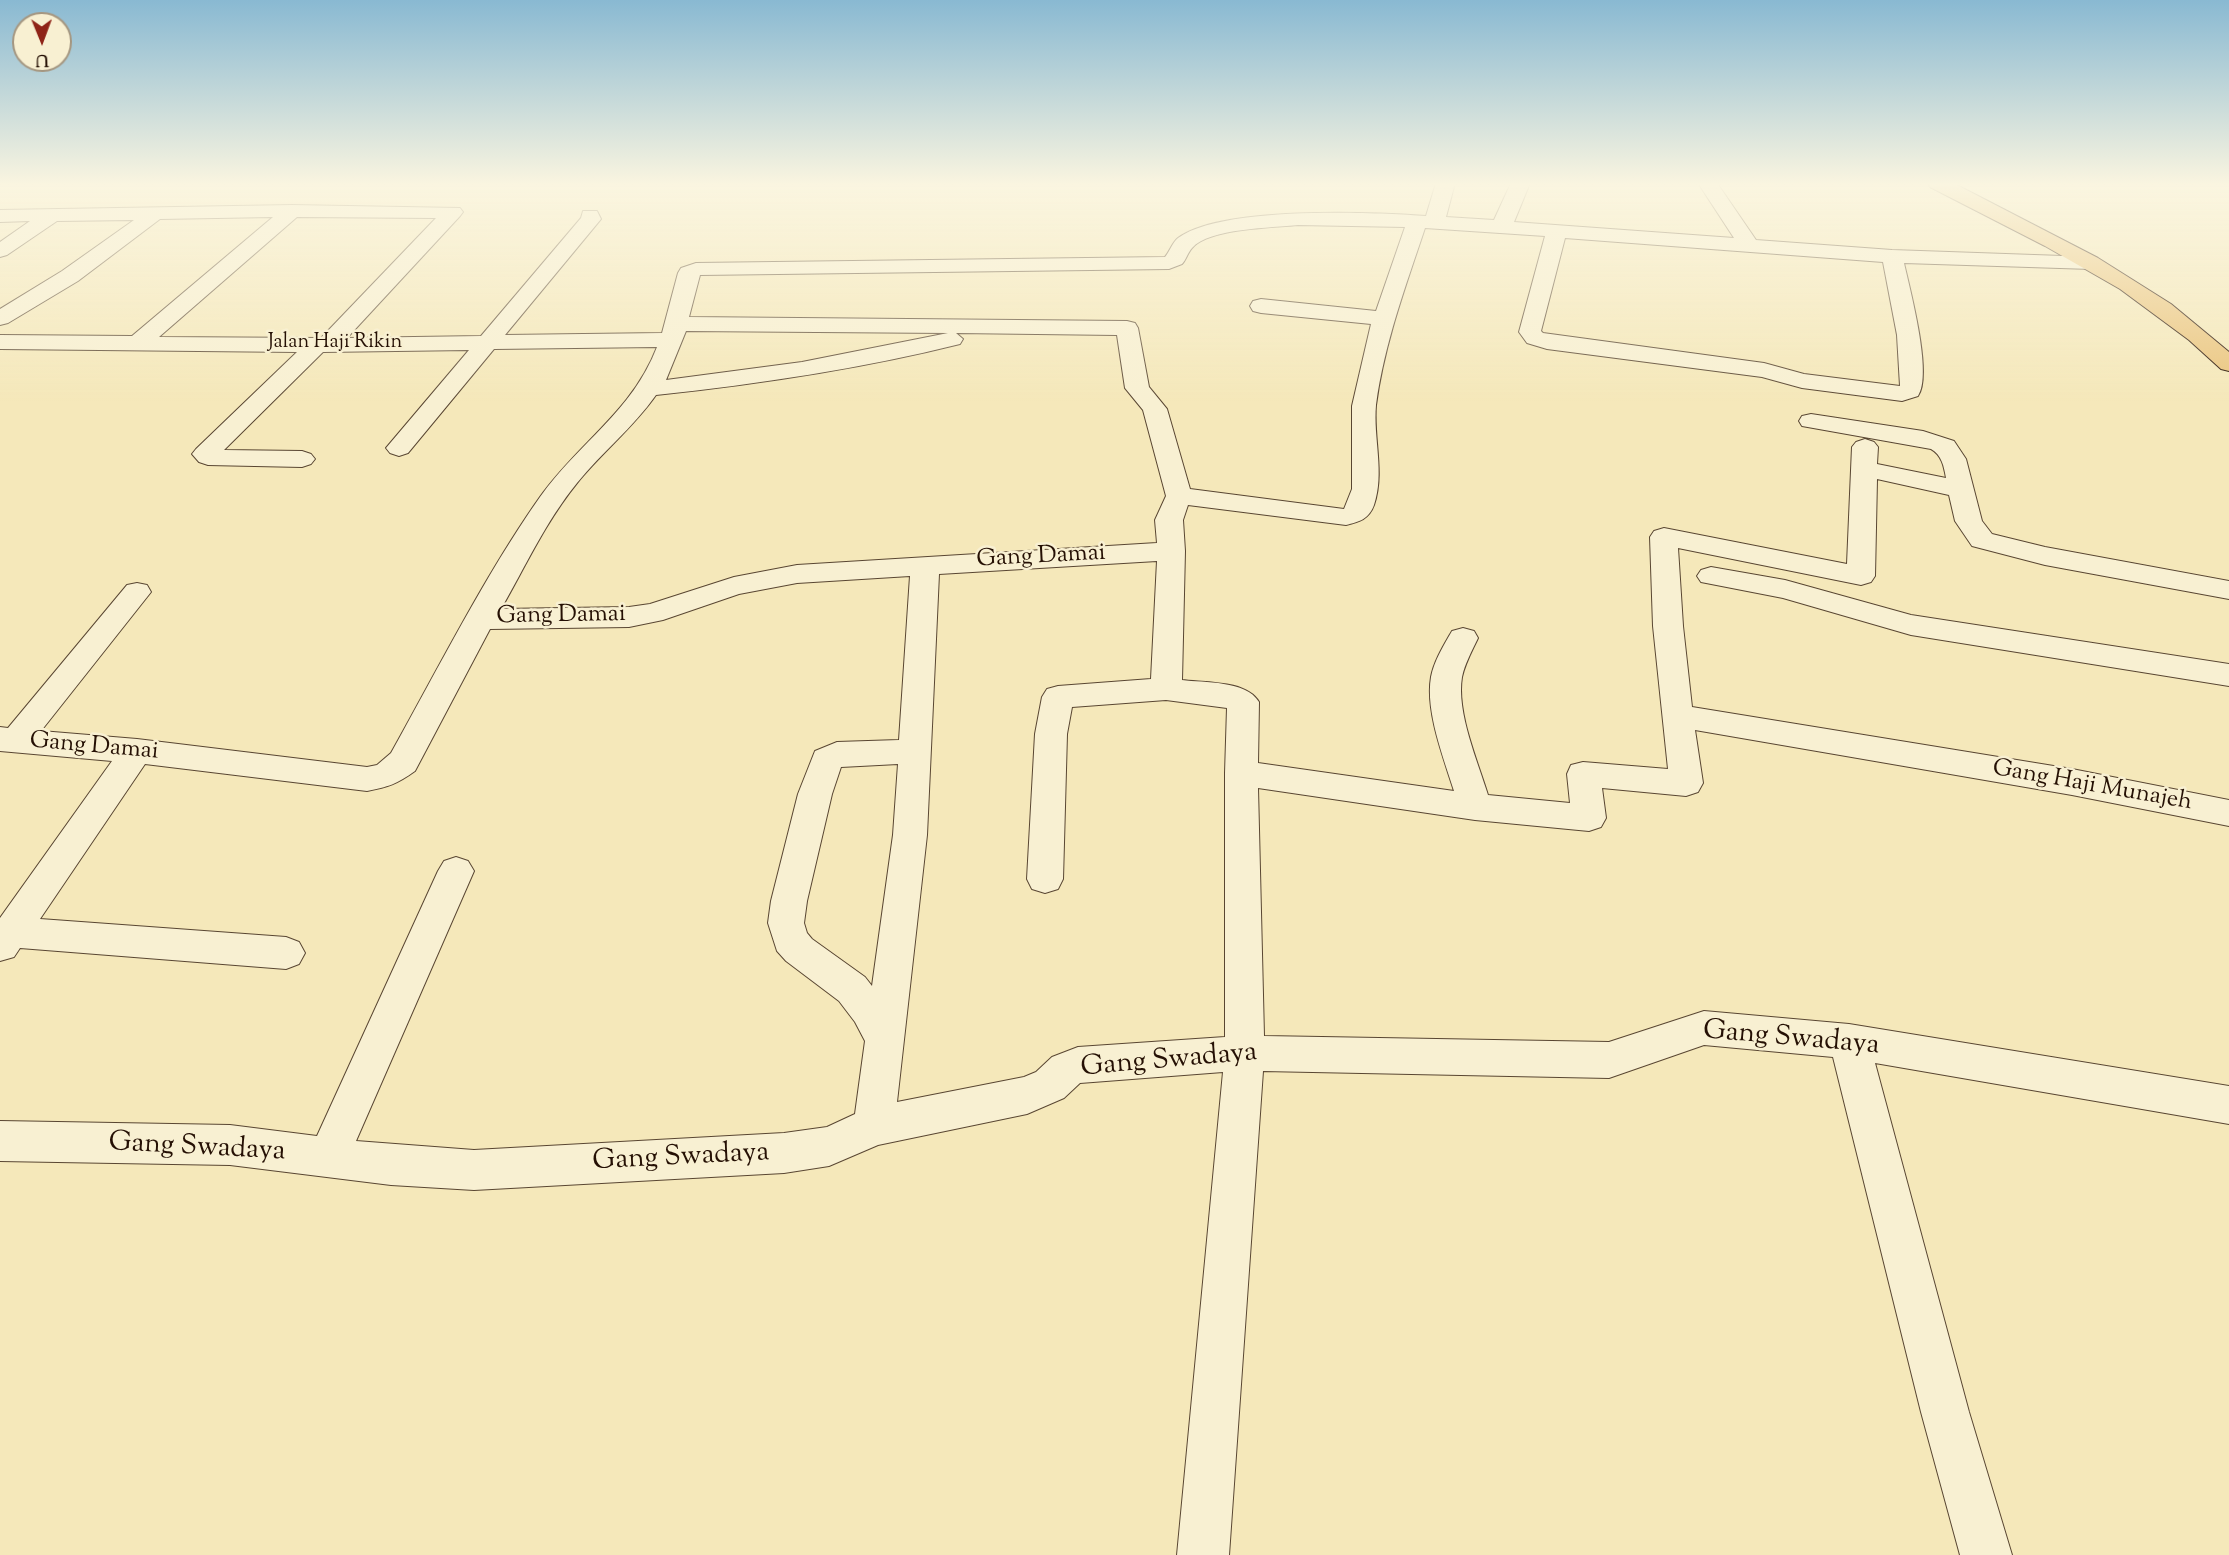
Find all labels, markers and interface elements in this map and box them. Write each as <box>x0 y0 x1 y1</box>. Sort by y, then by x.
north arrow <box>12 12 72 72</box>
text: U <box>36 47 49 70</box>
street label: Jalan Haji Rikin <box>268 332 402 356</box>
street label: Gang Damai <box>976 540 1106 576</box>
street label: Gang Damai <box>496 601 626 633</box>
street label: Gang Damai <box>28 728 160 768</box>
street label: Gang Haji Munajeh <box>1990 755 2194 819</box>
street label: Gang Swadaya <box>1701 1016 1881 1064</box>
street label: Gang Swadaya <box>1079 1038 1259 1086</box>
street label: Gang Swadaya <box>108 1128 286 1170</box>
street label: Gang Swadaya <box>592 1138 770 1180</box>

